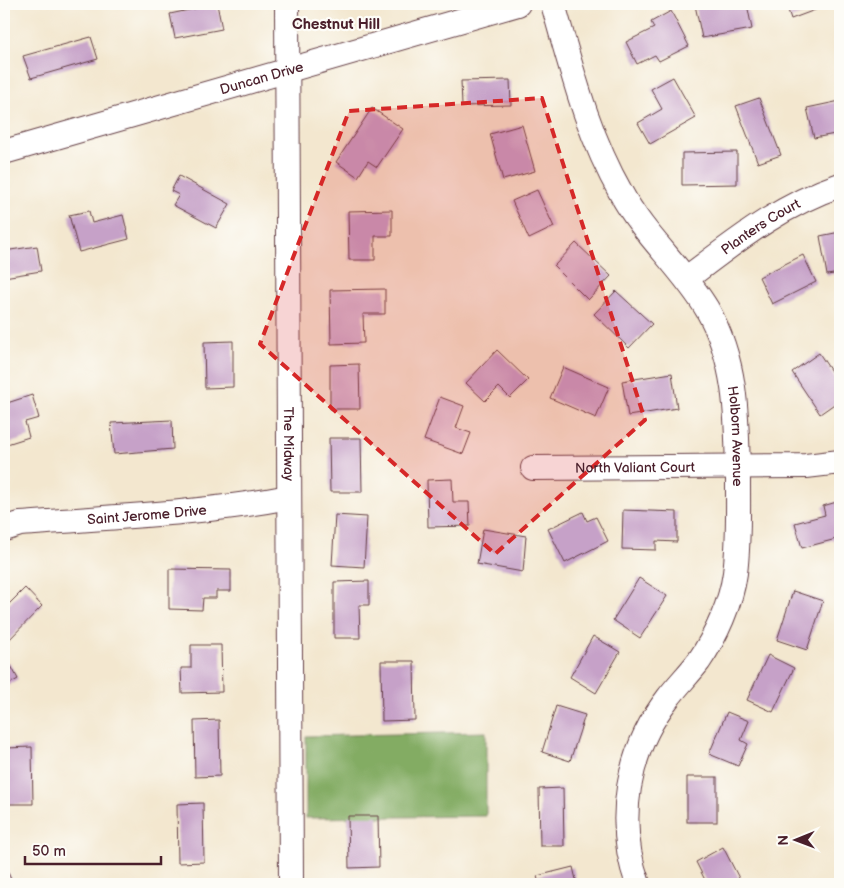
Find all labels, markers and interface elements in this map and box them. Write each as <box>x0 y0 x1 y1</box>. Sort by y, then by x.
district label: Chestnut Hill <box>292 15 380 34</box>
street label: Duncan Drive <box>218 58 305 98</box>
street label: Planters Court <box>718 195 804 258</box>
street label: Holborn Avenue <box>724 385 746 487</box>
street label: The Midway <box>280 407 297 482</box>
street label: North Valiant Court <box>575 459 696 477</box>
street label: Saint Jerome Drive <box>87 501 208 528</box>
north arrow <box>772 816 822 866</box>
scale bar <box>25 833 161 865</box>
text: N <box>775 835 792 846</box>
text: 50 m <box>32 842 66 861</box>

